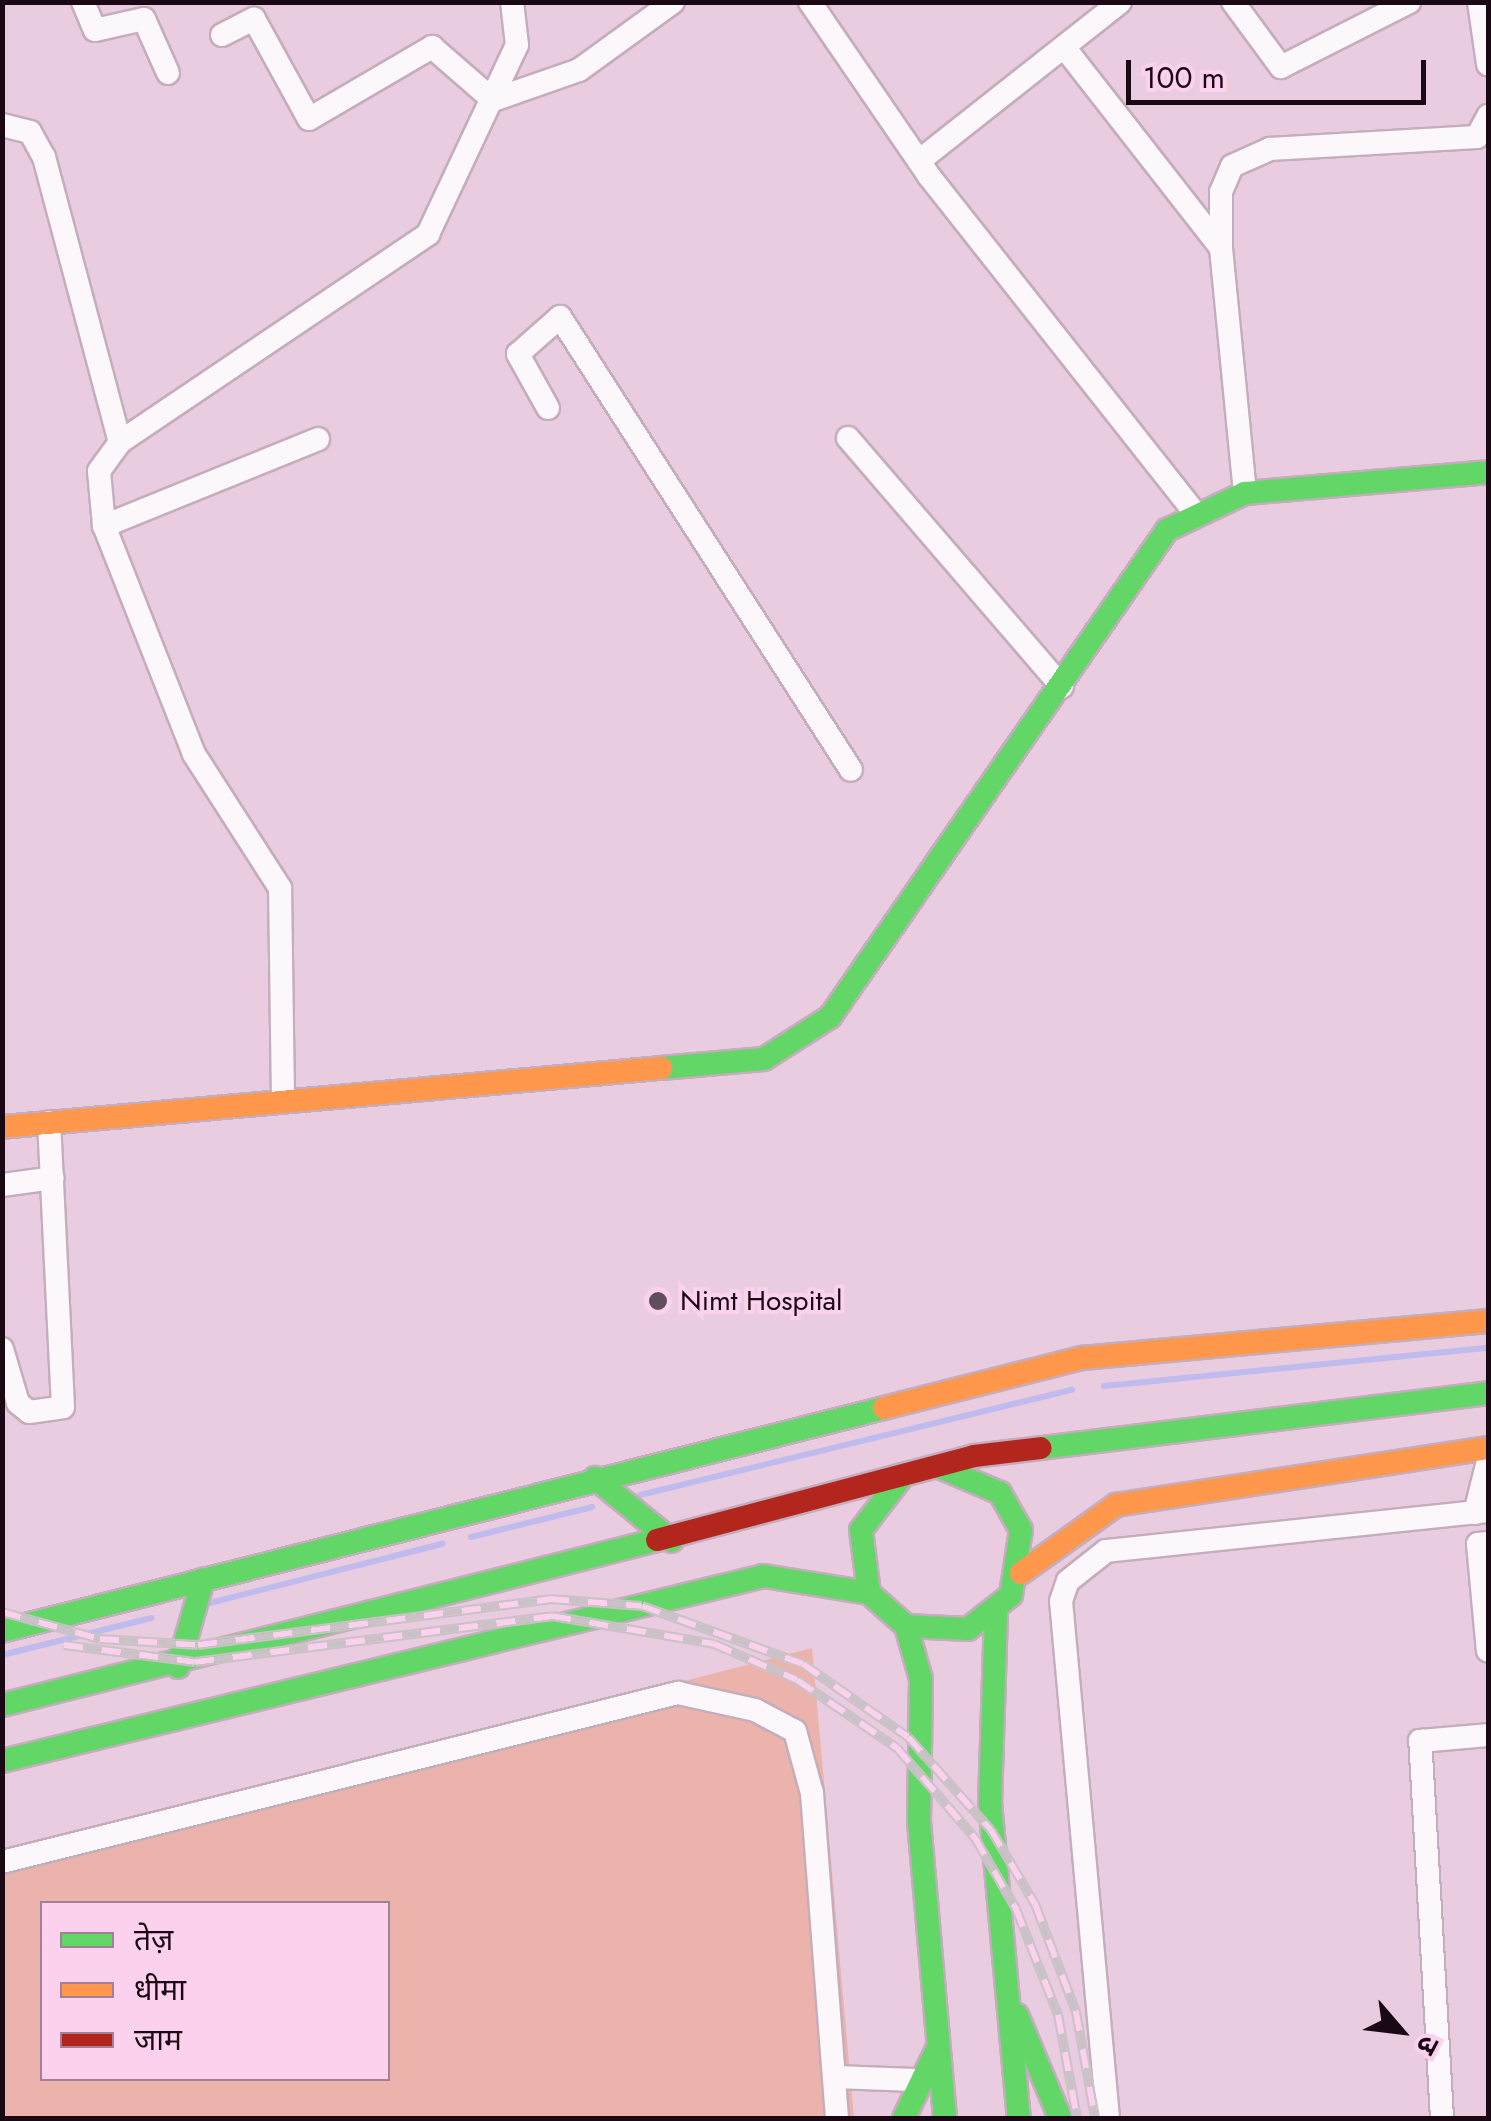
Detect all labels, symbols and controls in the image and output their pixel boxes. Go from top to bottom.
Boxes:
scale bar [1131,40,1431,102]
text: 100 m [1143,56,1225,99]
place label: Nimt Hospital [680,1284,842,1318]
marker: Nimt Hospital [645,1288,671,1314]
legend [40,1901,390,2081]
text: तेज़ [134,1918,173,1961]
text: धीमा [134,1968,186,2011]
north arrow [1351,1981,1451,2081]
text: जाम [134,2018,182,2061]
text: उ [1406,2028,1450,2062]

